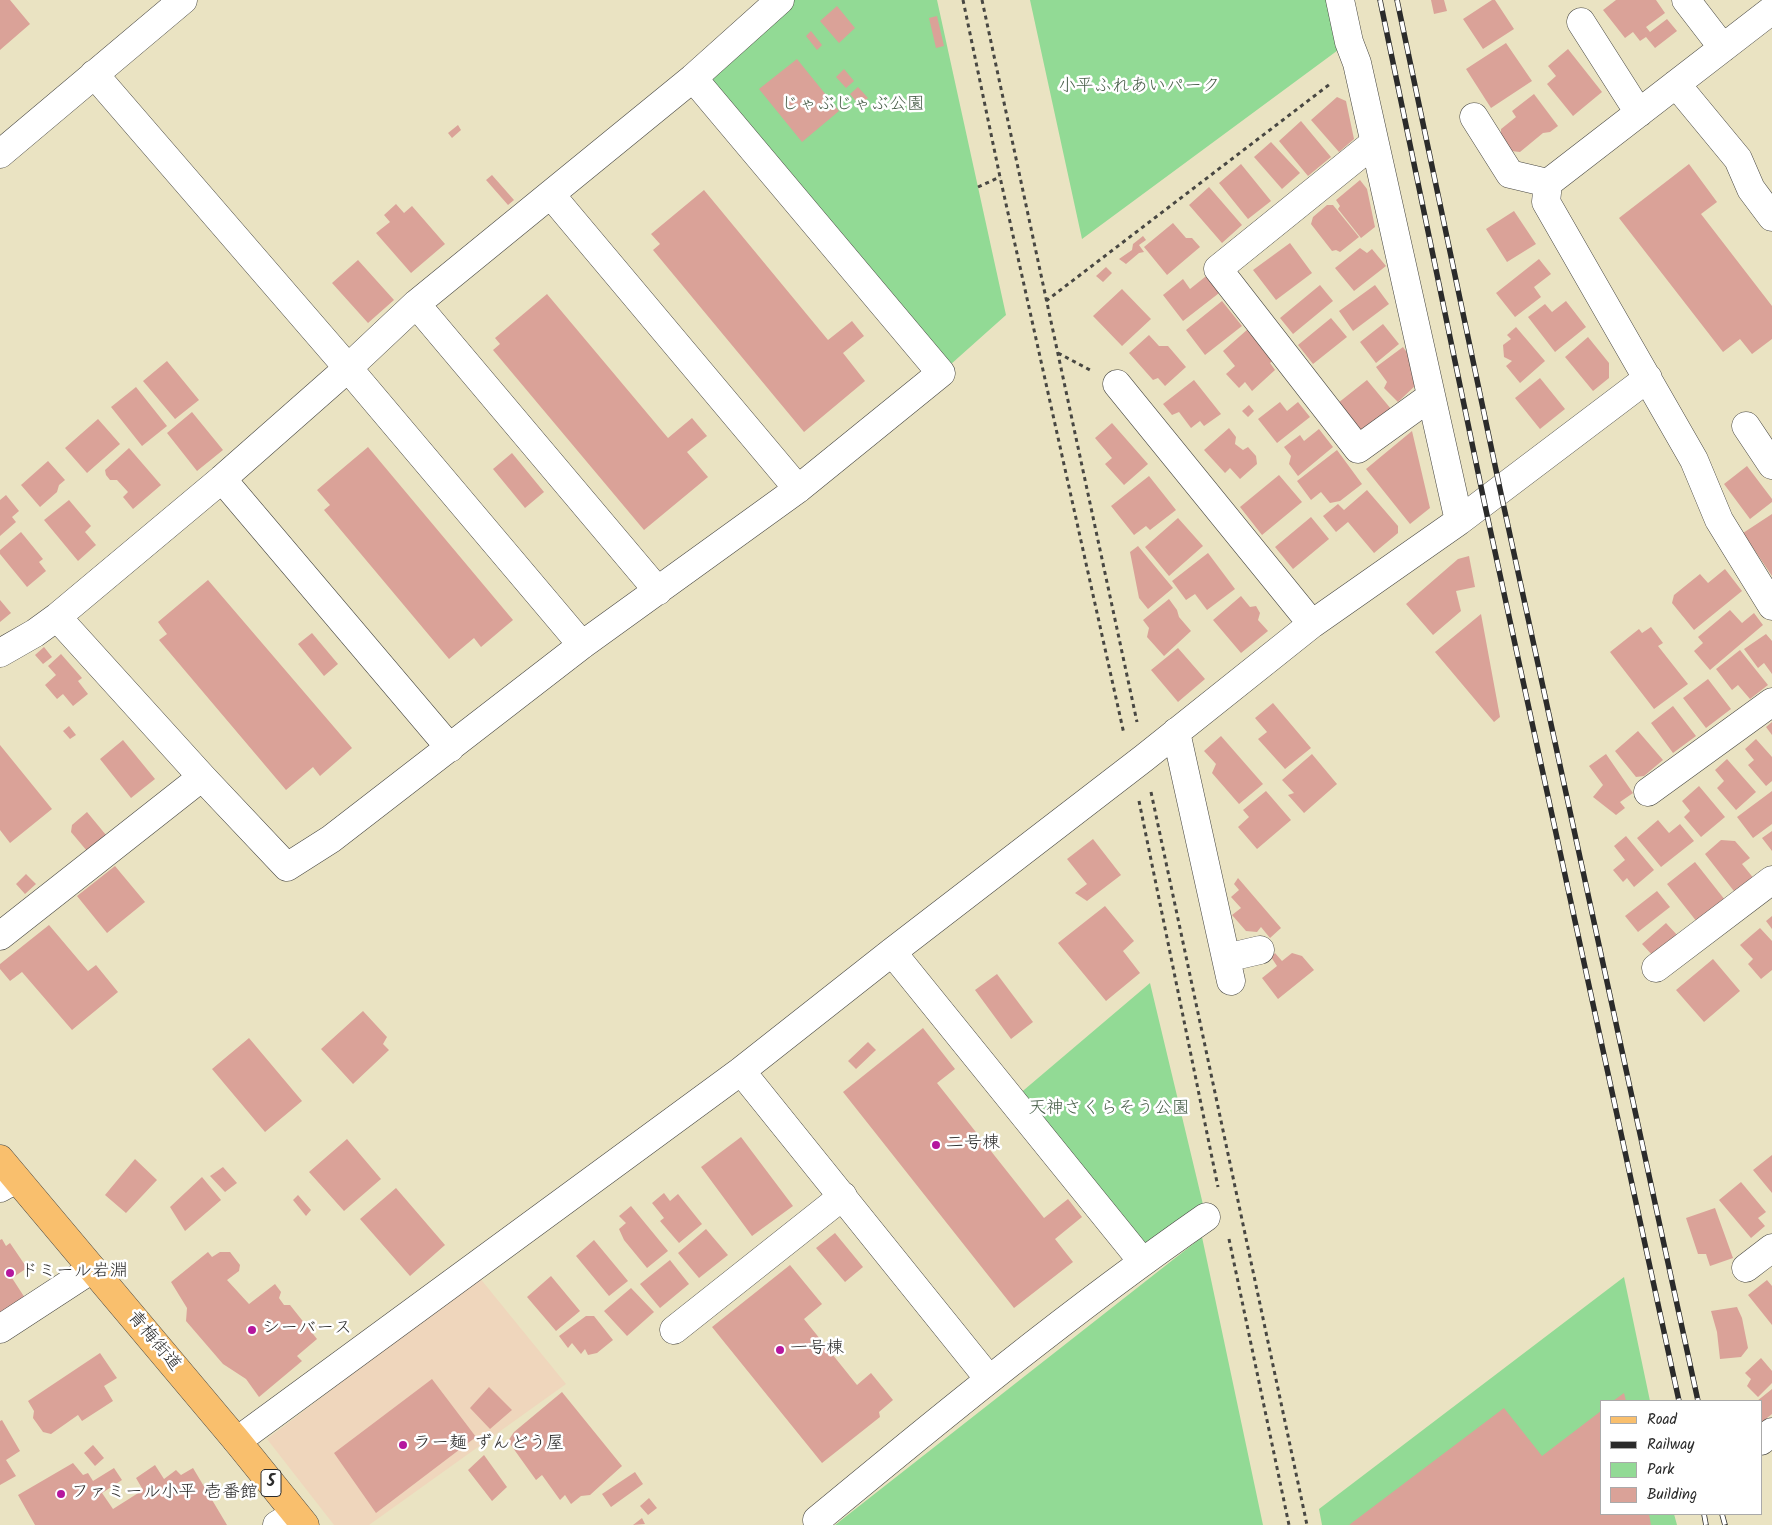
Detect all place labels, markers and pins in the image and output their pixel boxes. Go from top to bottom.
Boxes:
place label: 二号棟 [946,1134,1000,1156]
marker: 二号棟 [930,1139,942,1151]
place label: ドミール岩淵 [20,1262,128,1284]
marker: ドミール岩淵 [4,1267,16,1279]
place label: シーバース [262,1319,352,1341]
marker: シーバース [246,1324,258,1336]
place label: 一号棟 [790,1339,844,1361]
marker: 一号棟 [774,1344,786,1356]
place label: ラー麺 ずんどう屋 [413,1434,564,1456]
marker: ラー麺 ずんどう屋 [397,1439,409,1451]
place label: ファミール小平 壱番館 [71,1483,258,1505]
marker: ファミール小平 壱番館 [55,1488,67,1500]

